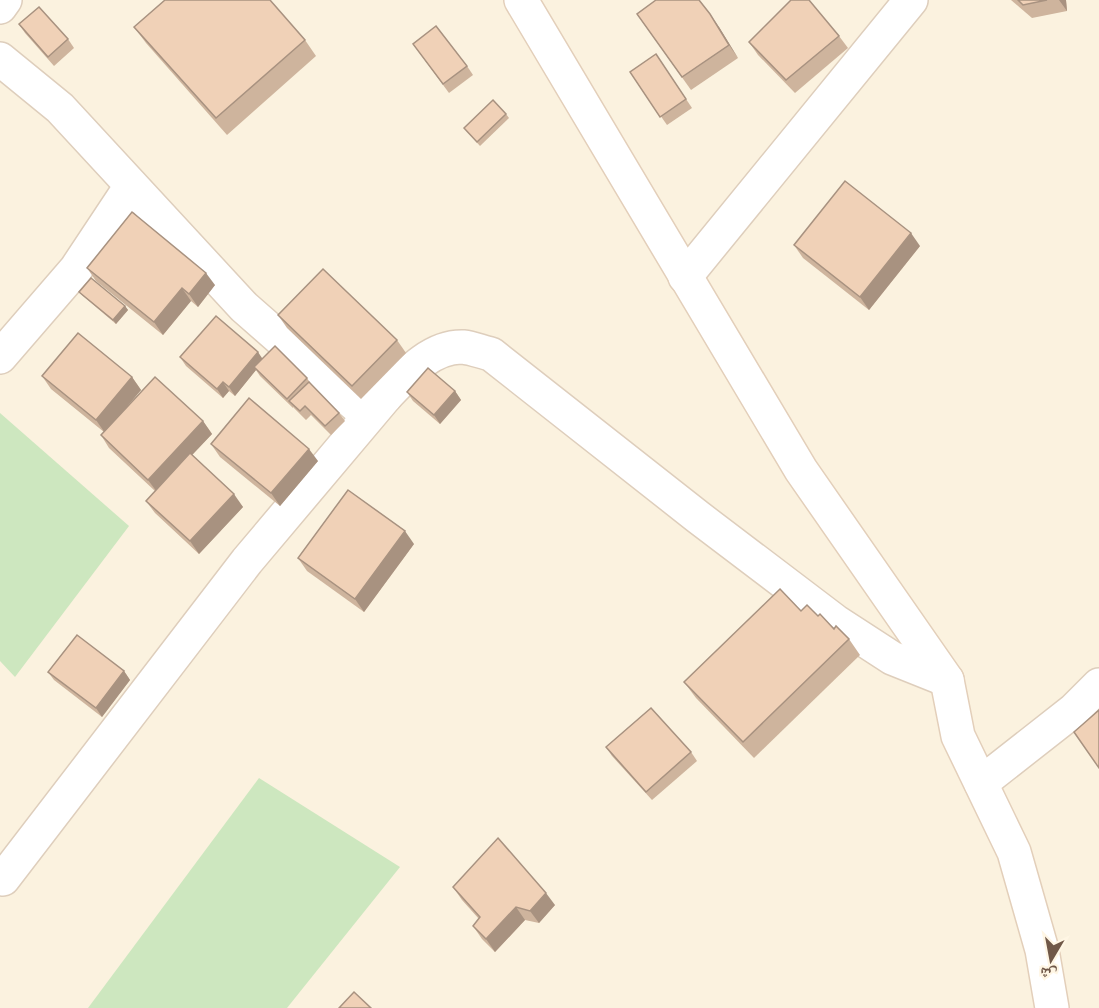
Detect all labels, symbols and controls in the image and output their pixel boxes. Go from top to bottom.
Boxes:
north arrow [1021,930,1081,990]
text: ش [1038,963,1058,985]

